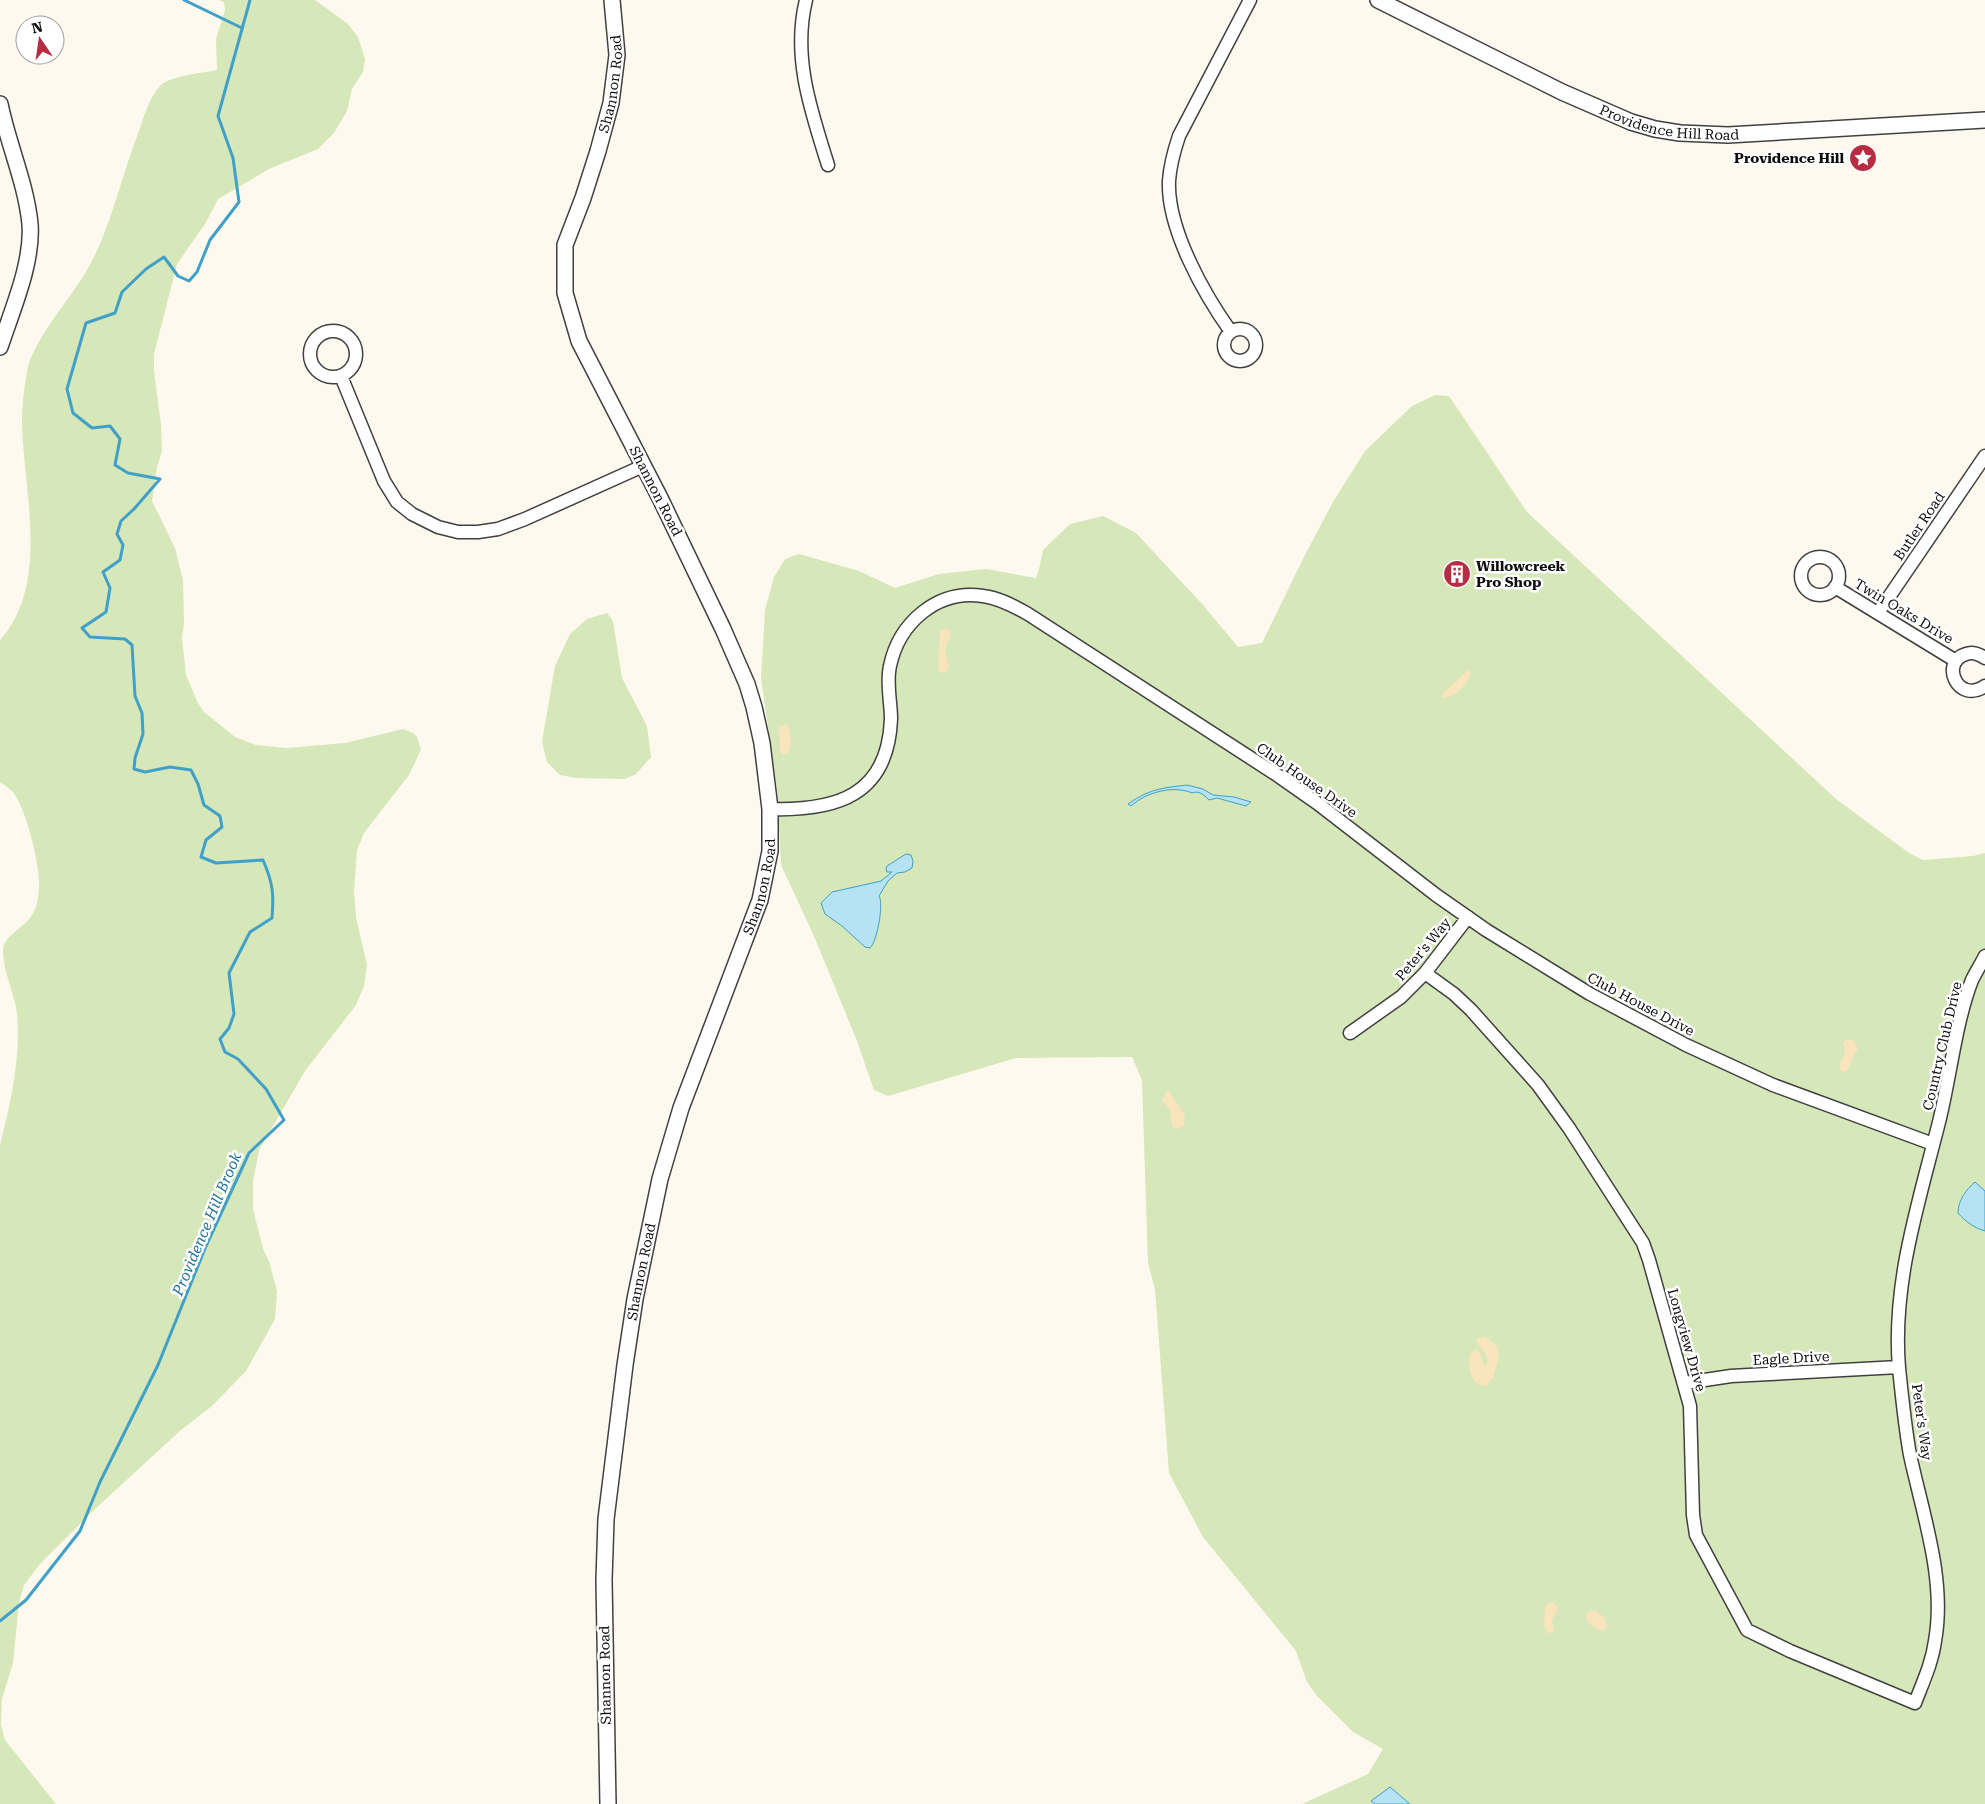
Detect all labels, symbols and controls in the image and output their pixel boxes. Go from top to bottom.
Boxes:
north arrow [15,15,65,65]
text: N [30,18,44,36]
street label: Shannon Road [595,34,625,135]
street label: Providence Hill Road [1597,101,1740,143]
place icon: Providence Hill [1848,143,1878,173]
place label: Providence Hill [1734,150,1844,166]
street label: Shannon Road [626,443,686,539]
street label: Butler Road [1890,489,1948,563]
place label: Willowcreek Pro Shop [1476,558,1566,590]
building icon: Willowcreek Pro Shop [1442,559,1472,589]
street label: Twin Oaks Drive [1852,575,1956,647]
street label: Club House Drive [1254,739,1361,821]
street label: Shannon Road [740,839,779,937]
street label: Peter's Way [1392,914,1454,984]
street label: Club House Drive [1585,969,1698,1039]
street label: Country Club Drive [1919,980,1965,1112]
water label: Providence Hill Brook [168,1149,246,1299]
street label: Shannon Road [624,1221,659,1321]
street label: Longview Drive [1665,1287,1709,1394]
street label: Eagle Drive [1752,1348,1830,1368]
street label: Peter's Way [1909,1383,1935,1462]
street label: Shannon Road [596,1625,614,1725]

